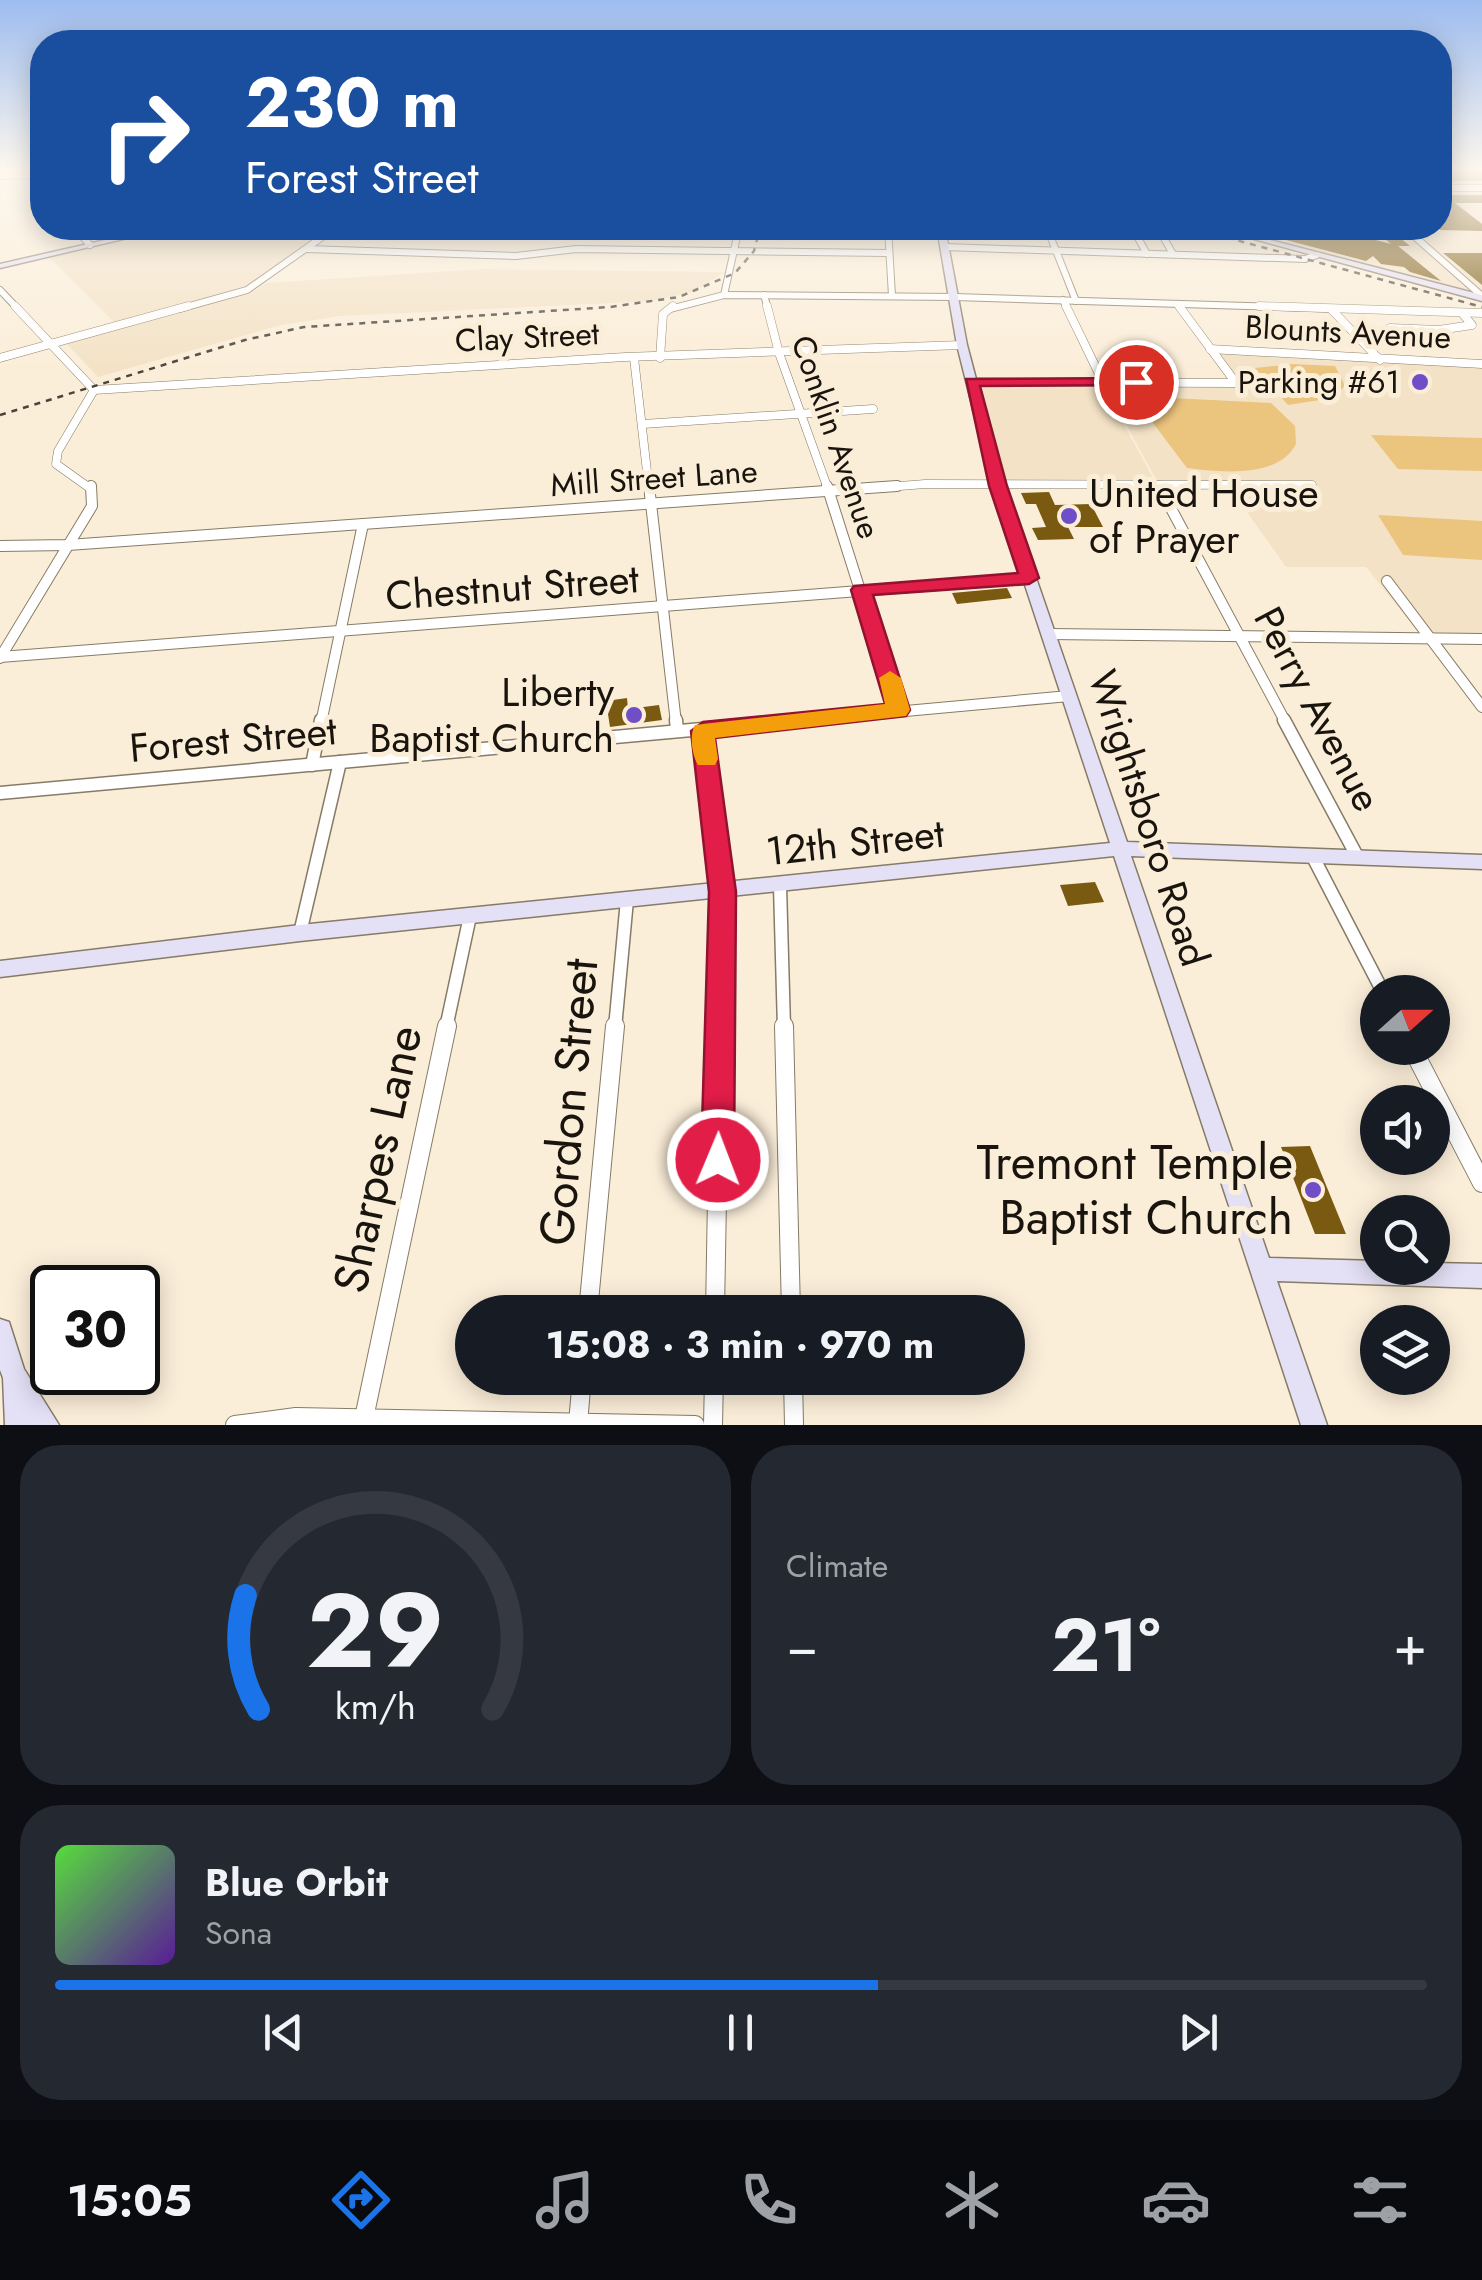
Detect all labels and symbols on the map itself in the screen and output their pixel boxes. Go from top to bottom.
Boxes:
street label: Blounts Avenue [1244,304,1452,360]
street label: Clay Street [454,310,601,364]
street label: Conklin Avenue [780,329,892,545]
pin [1094,340,1179,425]
place label: Parking #61 [1238,359,1400,405]
marker: Parking #61 [1409,371,1431,393]
street label: Mill Street Lane [549,448,759,508]
place label: United House of Prayer [1089,464,1319,568]
marker: United House of Prayer [1058,505,1080,527]
street label: Chestnut Street [383,549,641,625]
street label: Perry Avenue [1240,596,1396,822]
street label: Wrightsboro Road [1074,662,1224,974]
place label: Liberty Baptist Church [369,663,614,767]
street label: Forest Street [127,701,339,777]
marker: Liberty Baptist Church [623,704,645,726]
street label: 12th Street [763,804,947,880]
street label: Gordon Street [522,955,615,1248]
north arrow [1360,975,1450,1065]
street label: Sharpes Lane [316,1019,439,1299]
position arrow [666,1108,770,1212]
place label: Tremont Temple Baptist Church [976,1128,1293,1252]
marker: Tremont Temple Baptist Church [1302,1179,1324,1201]
speed limit sign: 30 [30,1265,160,1395]

